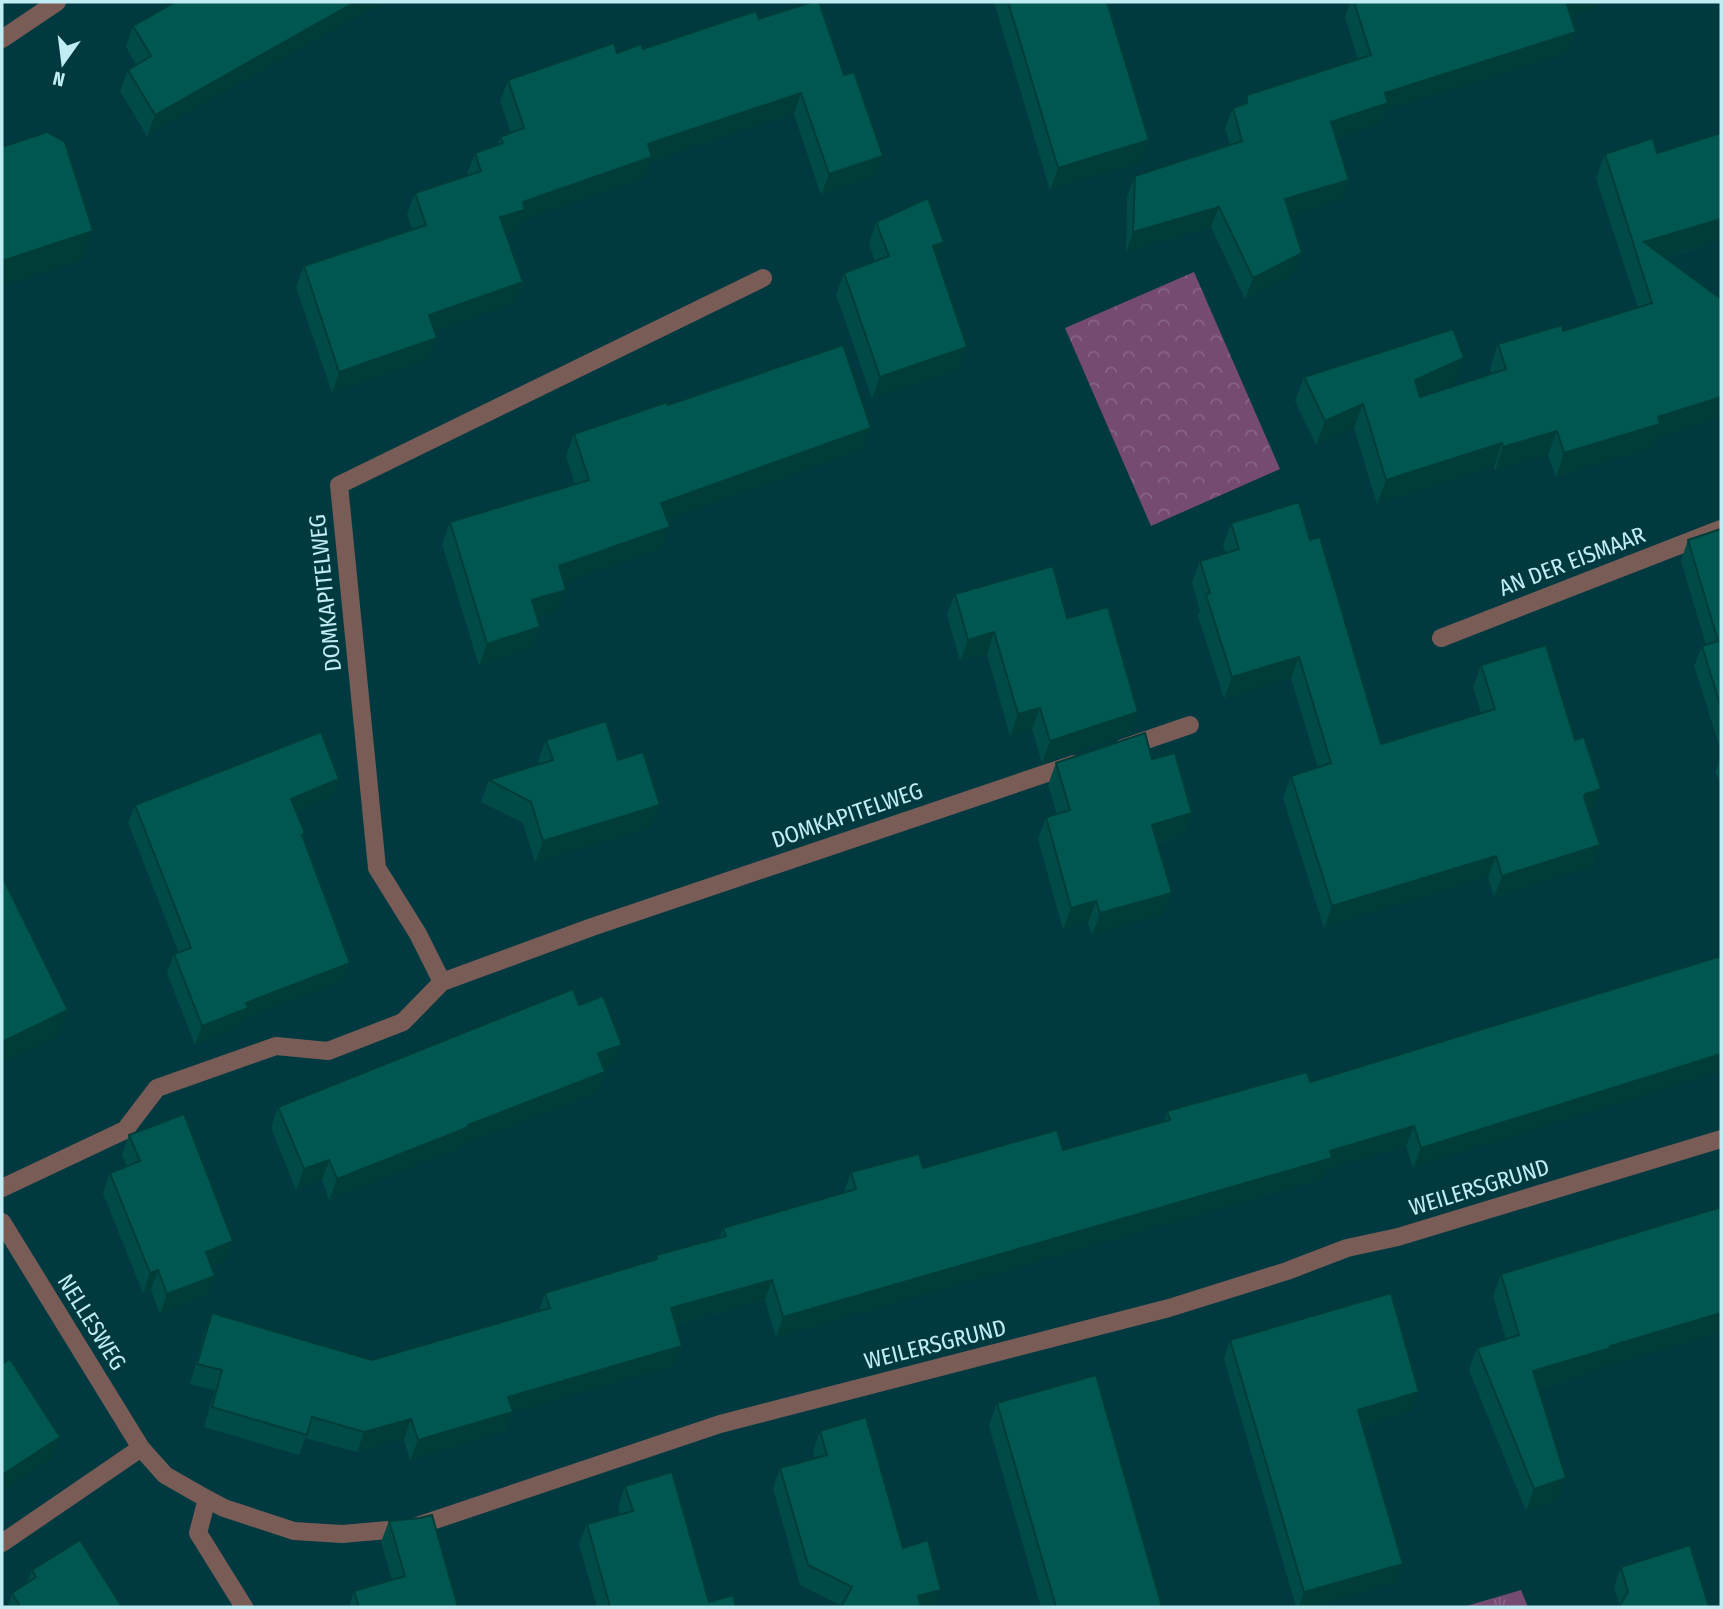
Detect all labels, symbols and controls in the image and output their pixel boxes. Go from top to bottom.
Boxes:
north arrow [28,28,98,98]
text: N [51,66,67,92]
street label: DOMKAPITELWEG [303,513,347,673]
street label: AN DER EISMAAR [1495,520,1650,602]
street label: DOMKAPITELWEG [768,776,926,854]
street label: WEILERSGRUND [1405,1152,1553,1222]
street label: NELLESWEG [52,1269,132,1375]
street label: WEILERSGRUND [861,1313,1009,1375]

